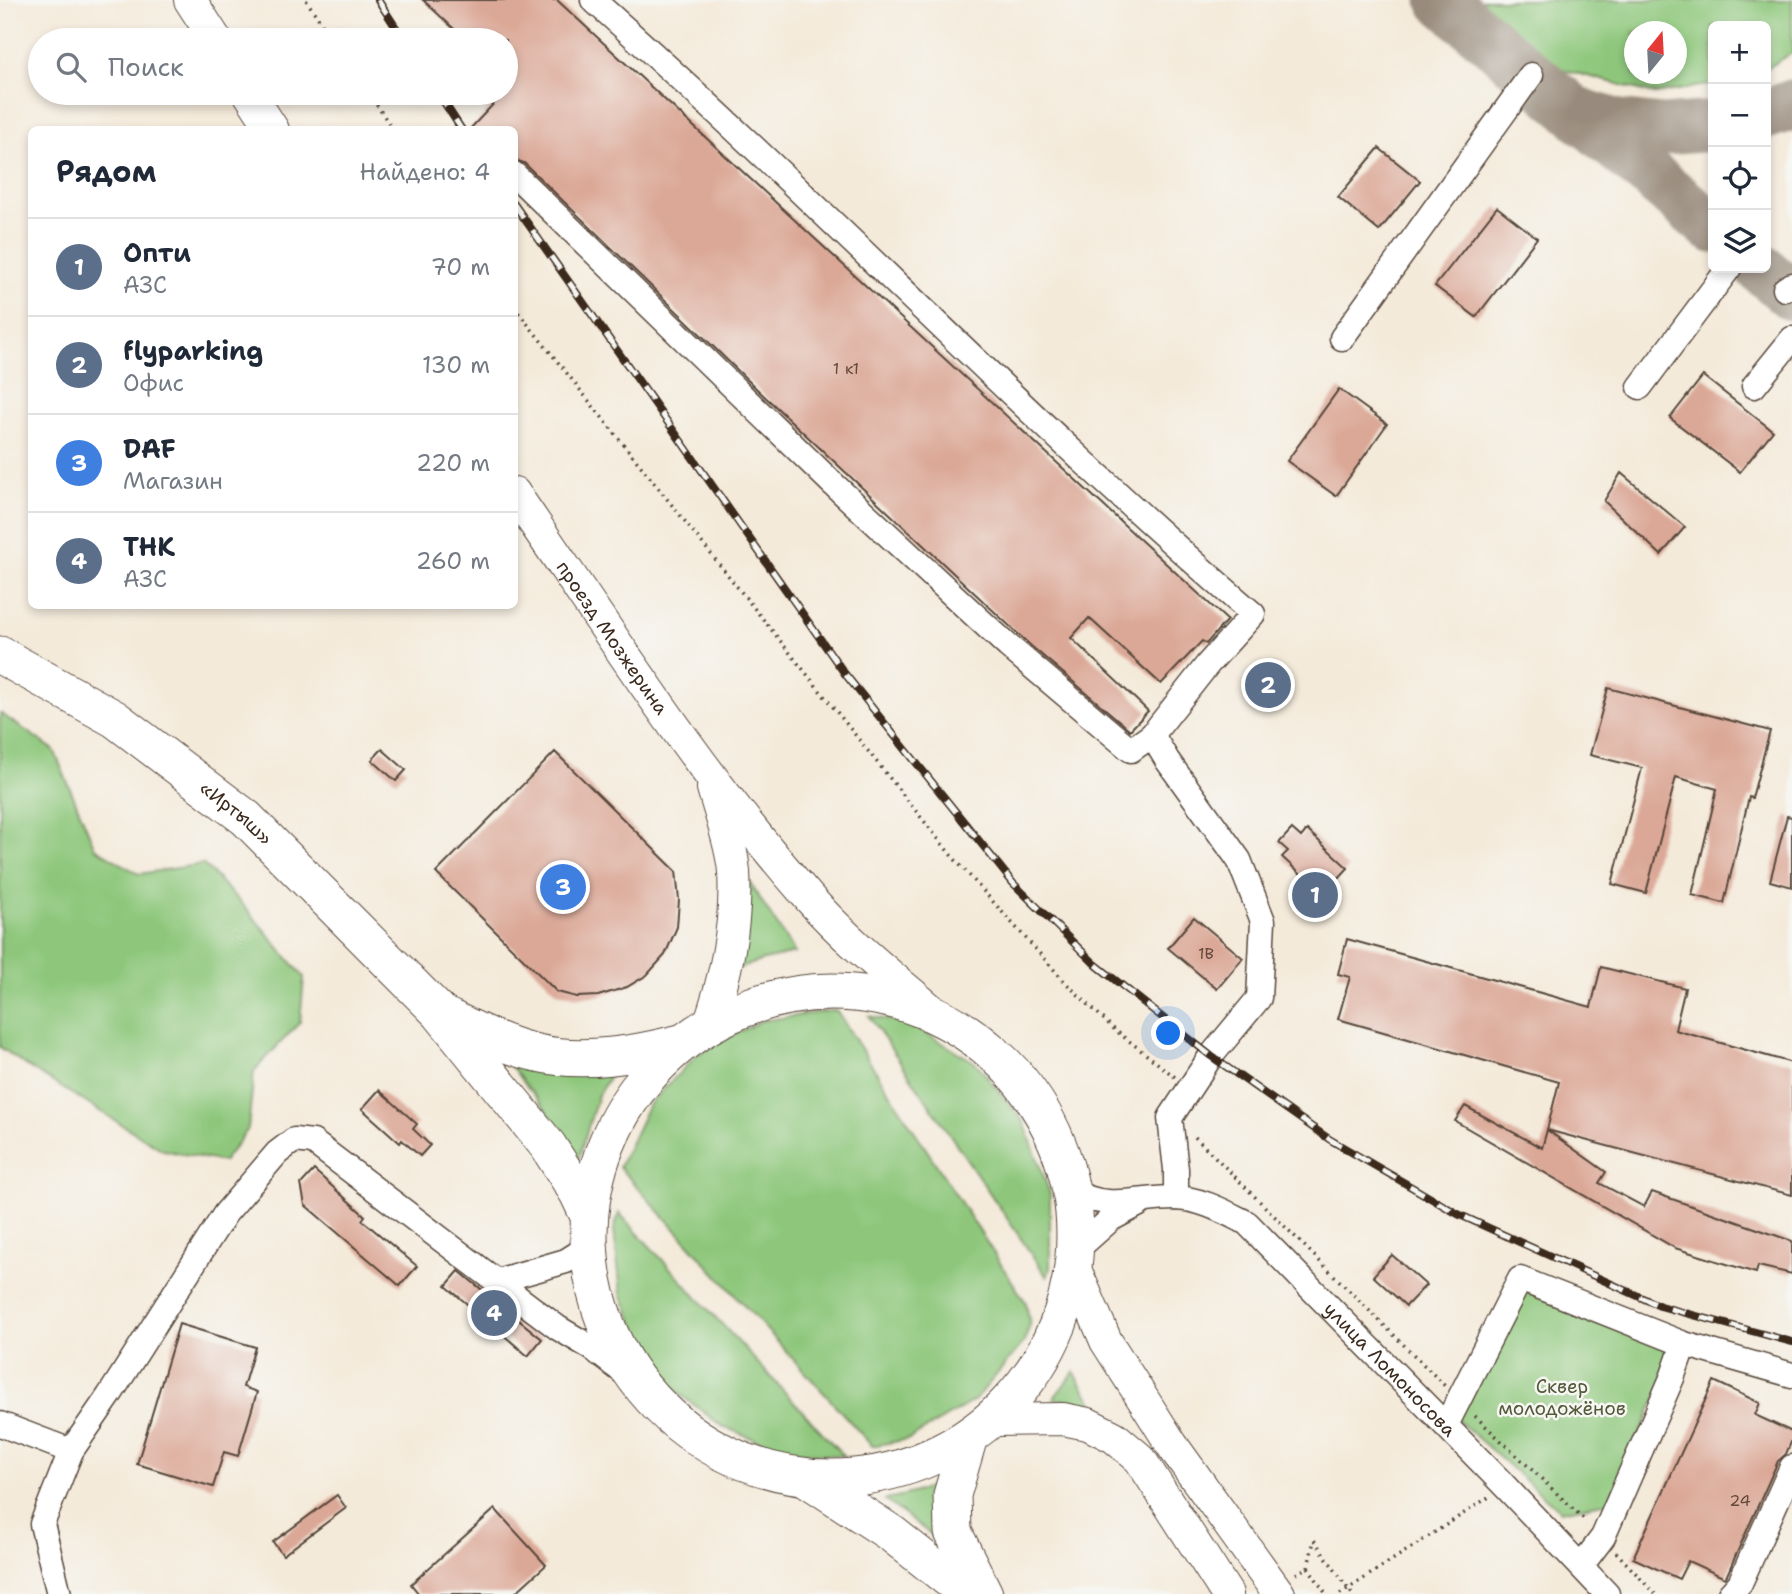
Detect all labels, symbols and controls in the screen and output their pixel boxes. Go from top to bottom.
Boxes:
north arrow [1624,21,1687,84]
map controls [1708,21,1771,273]
button: + [1708,21,1771,84]
search box [28,28,518,105]
icon: search [52,48,90,86]
text: Поиск [108,49,184,84]
button: − [1708,84,1771,147]
button: locate [1708,147,1771,210]
text: Рядом [56,151,156,192]
text: Найдено: 4 [360,157,490,187]
button: layers [1708,210,1771,273]
text: Опти [123,235,191,270]
text: 1 [74,252,84,282]
text: 70 m [431,252,490,282]
text: АЗС [123,270,167,300]
text: flyparking [123,333,263,368]
text: 2 [71,350,87,380]
text: 130 m [422,350,490,380]
house number: 1 к1 [833,358,859,379]
text: Офис [123,368,184,398]
text: DAF [123,431,176,466]
text: 3 [71,448,87,478]
text: 220 m [416,448,490,478]
text: Магазин [123,466,223,496]
text: ТНК [123,529,175,564]
text: 4 [71,546,87,576]
text: 260 m [416,546,490,576]
street label: проезд Мозжерина [551,556,674,720]
text: АЗС [123,564,167,594]
pin: 2 [1245,659,1291,711]
street label: «Иртыш» [195,775,278,851]
pin: 3 [540,861,586,913]
pin: 1 [1292,869,1338,921]
house number: 1В [1198,943,1214,964]
your location [1151,1016,1185,1050]
pin: 4 [471,1287,517,1339]
street label: улица Ломоносова [1318,1297,1462,1442]
park label: Сквер молодожёнов [1498,1374,1626,1421]
house number: 24 [1729,1490,1751,1511]

